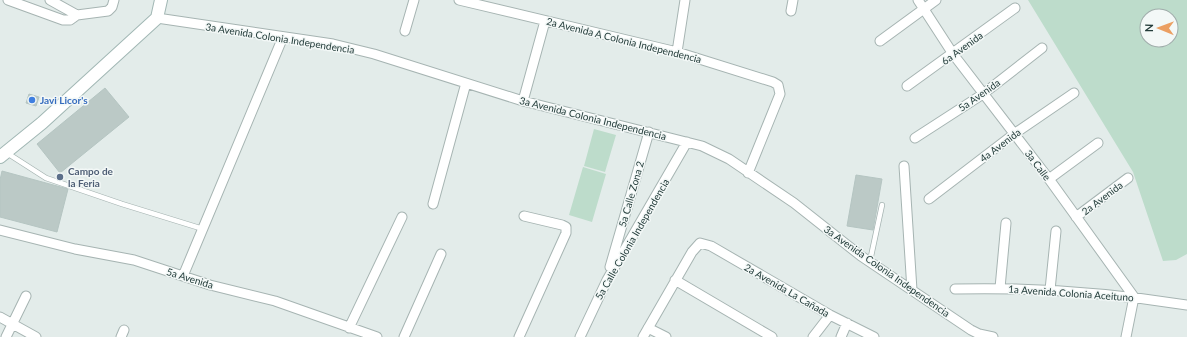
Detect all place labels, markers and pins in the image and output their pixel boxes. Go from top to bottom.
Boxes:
place label: Javi Licor's [40,94,88,106]
marker: Javi Licor's [27,95,37,105]
place label: Campo de la Feria [68,165,114,189]
marker: Campo de la Feria [55,172,65,182]

